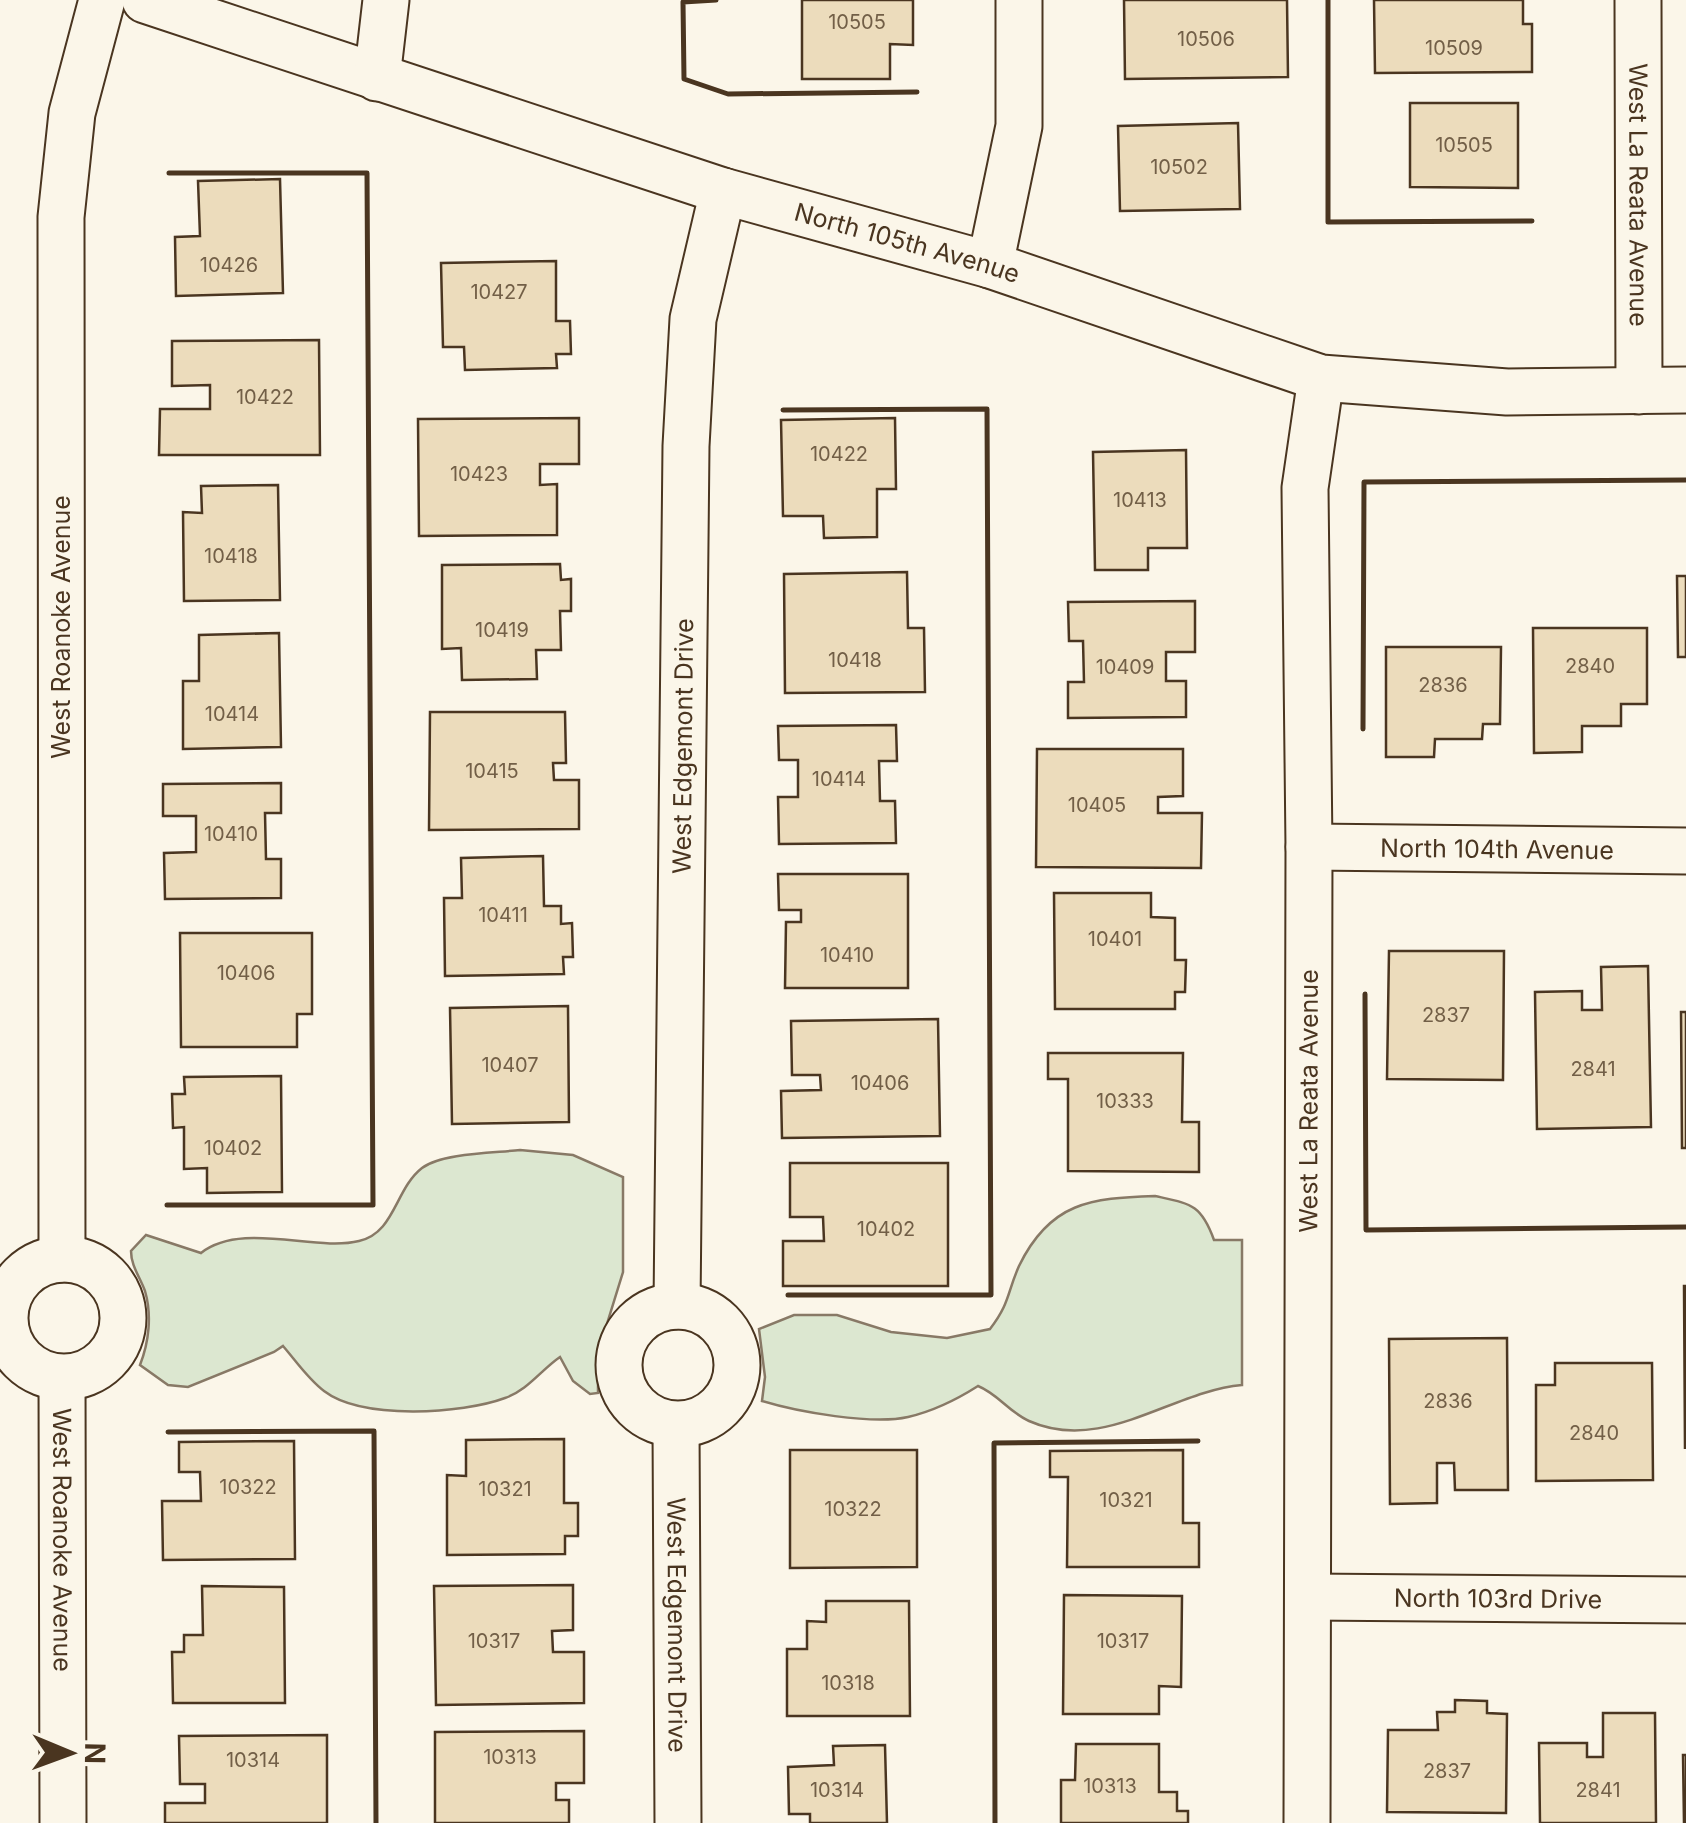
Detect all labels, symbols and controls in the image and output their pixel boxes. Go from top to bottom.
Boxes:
house number: 10505 [828,10,886,34]
house number: 10506 [1177,27,1235,51]
house number: 10509 [1425,36,1483,60]
street label: West La Reata Avenue [1623,63,1654,327]
house number: 10505 [1435,133,1493,157]
house number: 10502 [1150,155,1208,179]
street label: North 105th Avenue [791,197,1024,289]
house number: 10426 [200,253,258,277]
house number: 10427 [470,280,528,304]
house number: 10422 [236,385,294,409]
house number: 10422 [810,442,868,466]
house number: 10423 [450,462,508,486]
house number: 10413 [1113,488,1167,512]
street label: West Roanoke Avenue [46,495,76,759]
house number: 10418 [204,544,258,568]
house number: 10419 [475,618,529,642]
street label: West Edgemont Drive [667,618,699,874]
house number: 10418 [828,648,882,672]
house number: 2840 [1565,654,1615,678]
house number: 10409 [1096,655,1154,679]
house number: 2836 [1418,673,1468,697]
house number: 10414 [205,702,259,726]
house number: 10415 [465,759,519,783]
house number: 10414 [812,767,866,791]
house number: 10405 [1068,793,1126,817]
house number: 10410 [204,822,258,846]
street label: North 104th Avenue [1380,833,1614,865]
house number: 10411 [478,903,528,927]
house number: 10401 [1088,927,1142,951]
house number: 10410 [820,943,874,967]
house number: 10406 [217,961,275,985]
street label: West La Reata Avenue [1293,969,1324,1233]
house number: 2837 [1422,1003,1470,1027]
house number: 10407 [481,1053,539,1077]
house number: 2841 [1570,1057,1616,1081]
house number: 10406 [851,1071,909,1095]
house number: 10333 [1096,1089,1154,1113]
house number: 10402 [204,1136,262,1160]
house number: 10402 [857,1217,915,1241]
house number: 2836 [1423,1389,1473,1413]
street label: West Roanoke Avenue [47,1408,78,1672]
house number: 2840 [1569,1421,1619,1445]
house number: 10322 [219,1475,277,1499]
house number: 10321 [478,1477,532,1501]
house number: 10321 [1099,1488,1153,1512]
street label: West Edgemont Drive [661,1497,693,1753]
house number: 10322 [824,1497,882,1521]
street label: North 103rd Drive [1394,1583,1602,1614]
house number: 10317 [468,1629,520,1653]
house number: 10317 [1097,1629,1149,1653]
house number: 10318 [821,1671,875,1695]
north arrow [20,1703,120,1803]
text: N [78,1742,112,1764]
house number: 10313 [483,1745,537,1769]
house number: 10314 [226,1748,280,1772]
house number: 2837 [1423,1759,1471,1783]
house number: 10313 [1083,1774,1137,1798]
house number: 10314 [810,1778,864,1802]
house number: 2841 [1575,1778,1621,1802]

